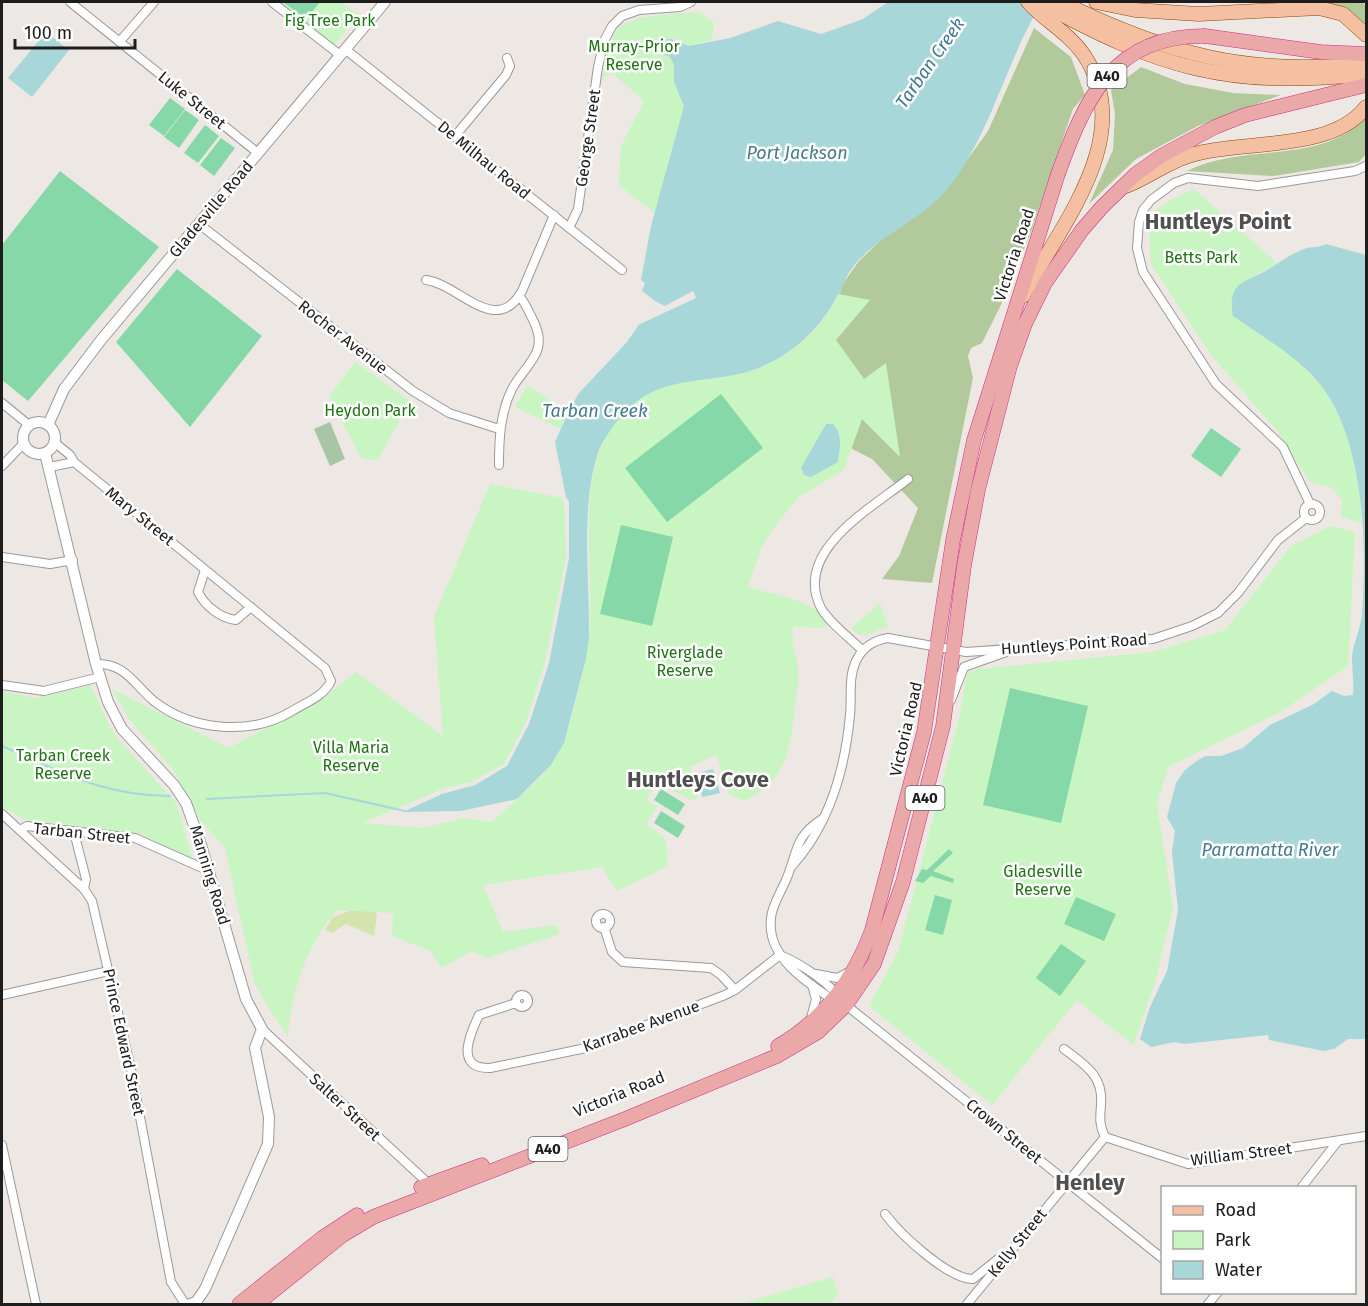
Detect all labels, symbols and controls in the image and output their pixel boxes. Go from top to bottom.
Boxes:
park label: Fig Tree Park [284,11,376,30]
scale bar [15,12,135,50]
water label: Tarban Creek [891,13,969,113]
text: 100 m [24,22,72,44]
park label: Murray-Prior Reserve [588,37,680,74]
road number: A40 [1088,64,1126,88]
street label: Luke Street [154,67,230,133]
street label: George Street [572,88,604,188]
street label: De Milhau Road [434,117,534,203]
water label: Port Jackson [746,142,848,164]
street label: Gladesville Road [165,157,257,261]
street label: Victoria Road [990,206,1038,304]
district label: Huntleys Point [1145,208,1292,235]
park label: Betts Park [1164,248,1238,267]
street label: Rocher Avenue [295,296,391,378]
water label: Tarban Creek [542,400,648,422]
park label: Heydon Park [324,401,416,420]
street label: Mary Street [102,483,178,550]
street label: Huntleys Point Road [1000,629,1148,659]
park label: Riverglade Reserve [647,643,723,680]
street label: Victoria Road [886,680,926,778]
park label: Villa Maria Reserve [313,738,389,775]
park label: Tarban Creek Reserve [16,746,111,783]
district label: Huntleys Cove [627,766,769,793]
road number: A40 [906,786,944,810]
street label: Tarban Street [33,818,132,848]
street label: Manning Road [186,823,234,927]
water label: Parramatta River [1202,839,1340,861]
park label: Gladesville Reserve [1003,862,1083,899]
street label: Prince Edward Street [99,967,149,1118]
street label: Karrabee Avenue [580,996,702,1056]
street label: Victoria Road [571,1067,667,1121]
street label: Salter Street [306,1069,385,1145]
street label: Crown Street [962,1095,1046,1168]
road number: A40 [528,1137,568,1161]
street label: William Street [1189,1138,1293,1170]
district label: Henley [1055,1169,1125,1196]
legend [1161,1186,1356,1294]
text: Road [1215,1199,1257,1221]
street label: Kelly Street [984,1205,1051,1281]
text: Park [1215,1229,1251,1251]
text: Water [1215,1259,1262,1281]

